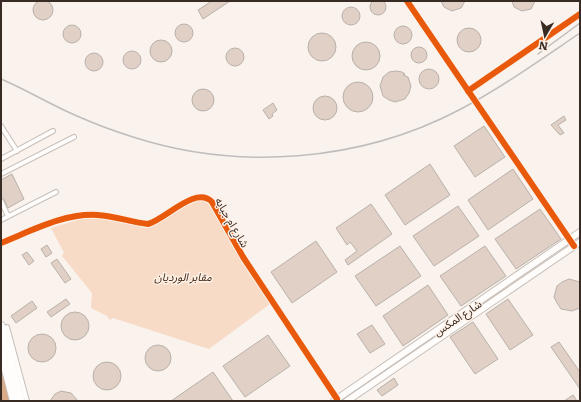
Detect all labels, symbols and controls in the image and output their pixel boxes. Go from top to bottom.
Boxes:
north arrow [525,16,565,56]
text: N [537,38,549,55]
street label: شارع ام جبابه [211,194,254,251]
park label: مقابر الورديان [154,268,212,284]
street label: شارع المكس [430,295,485,340]

